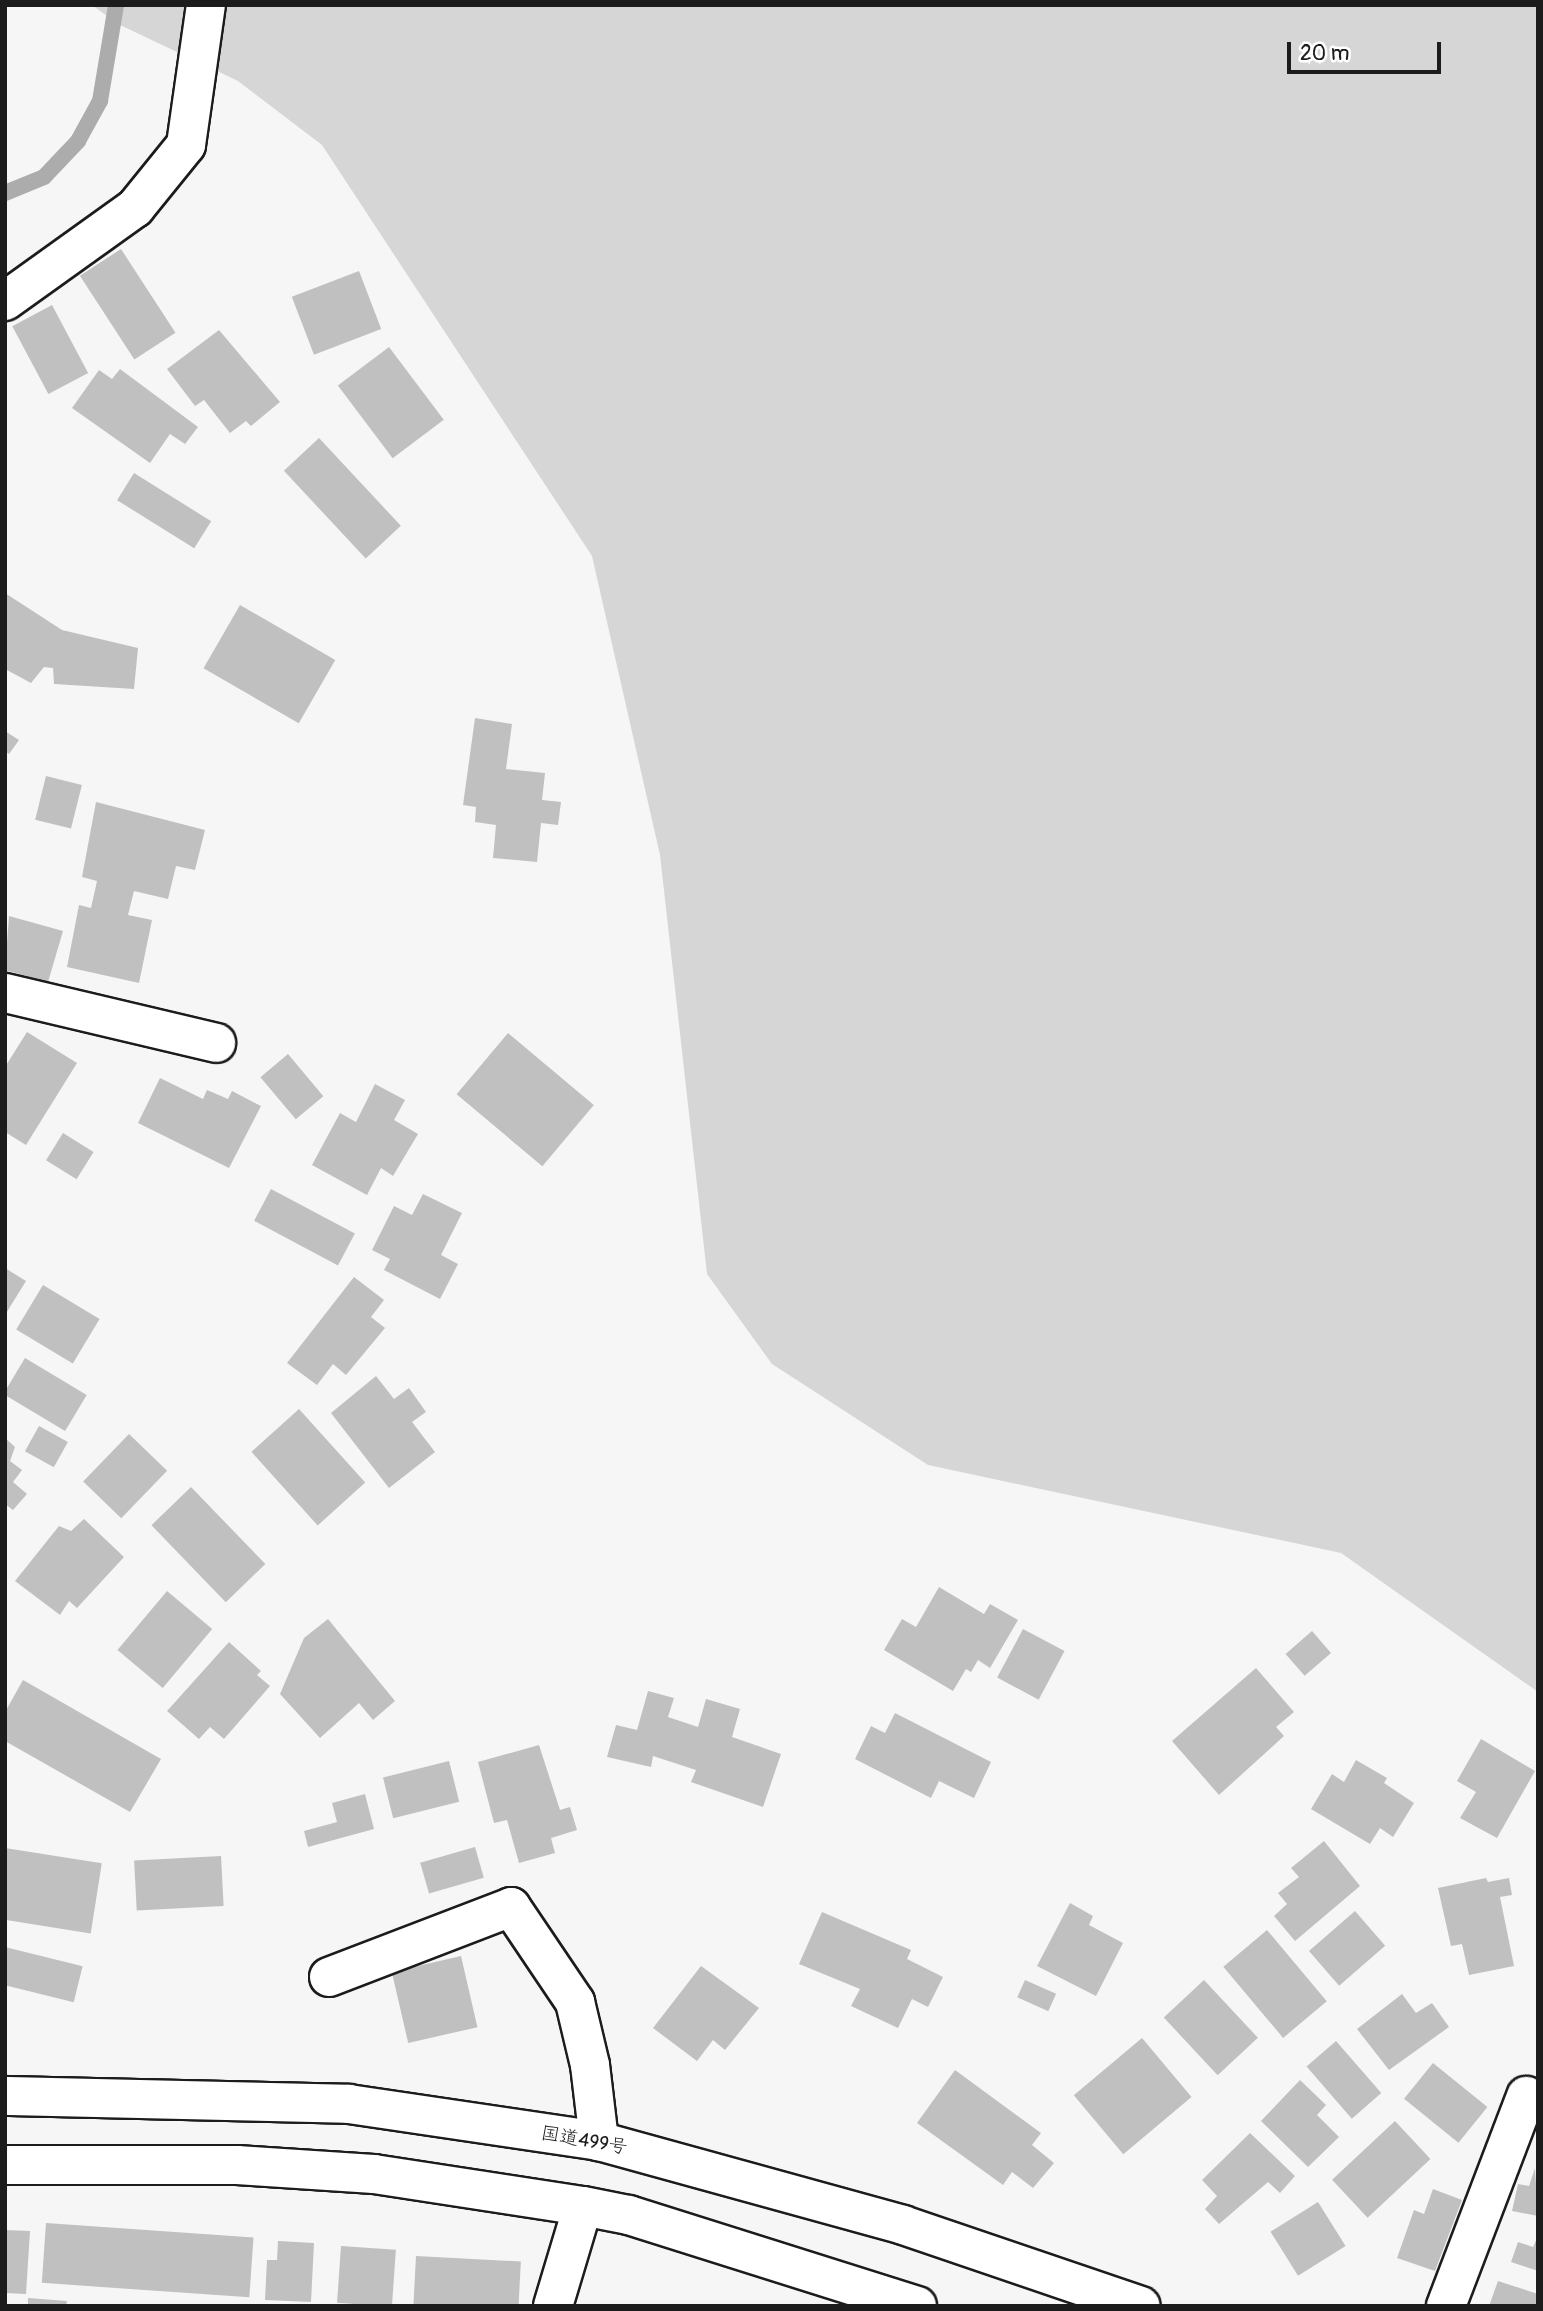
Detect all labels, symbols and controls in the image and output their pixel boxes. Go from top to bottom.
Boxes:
scale bar [1291,28,1445,72]
text: 20 m [1300,40,1349,67]
street label: 国道499号 [539,2122,629,2160]

